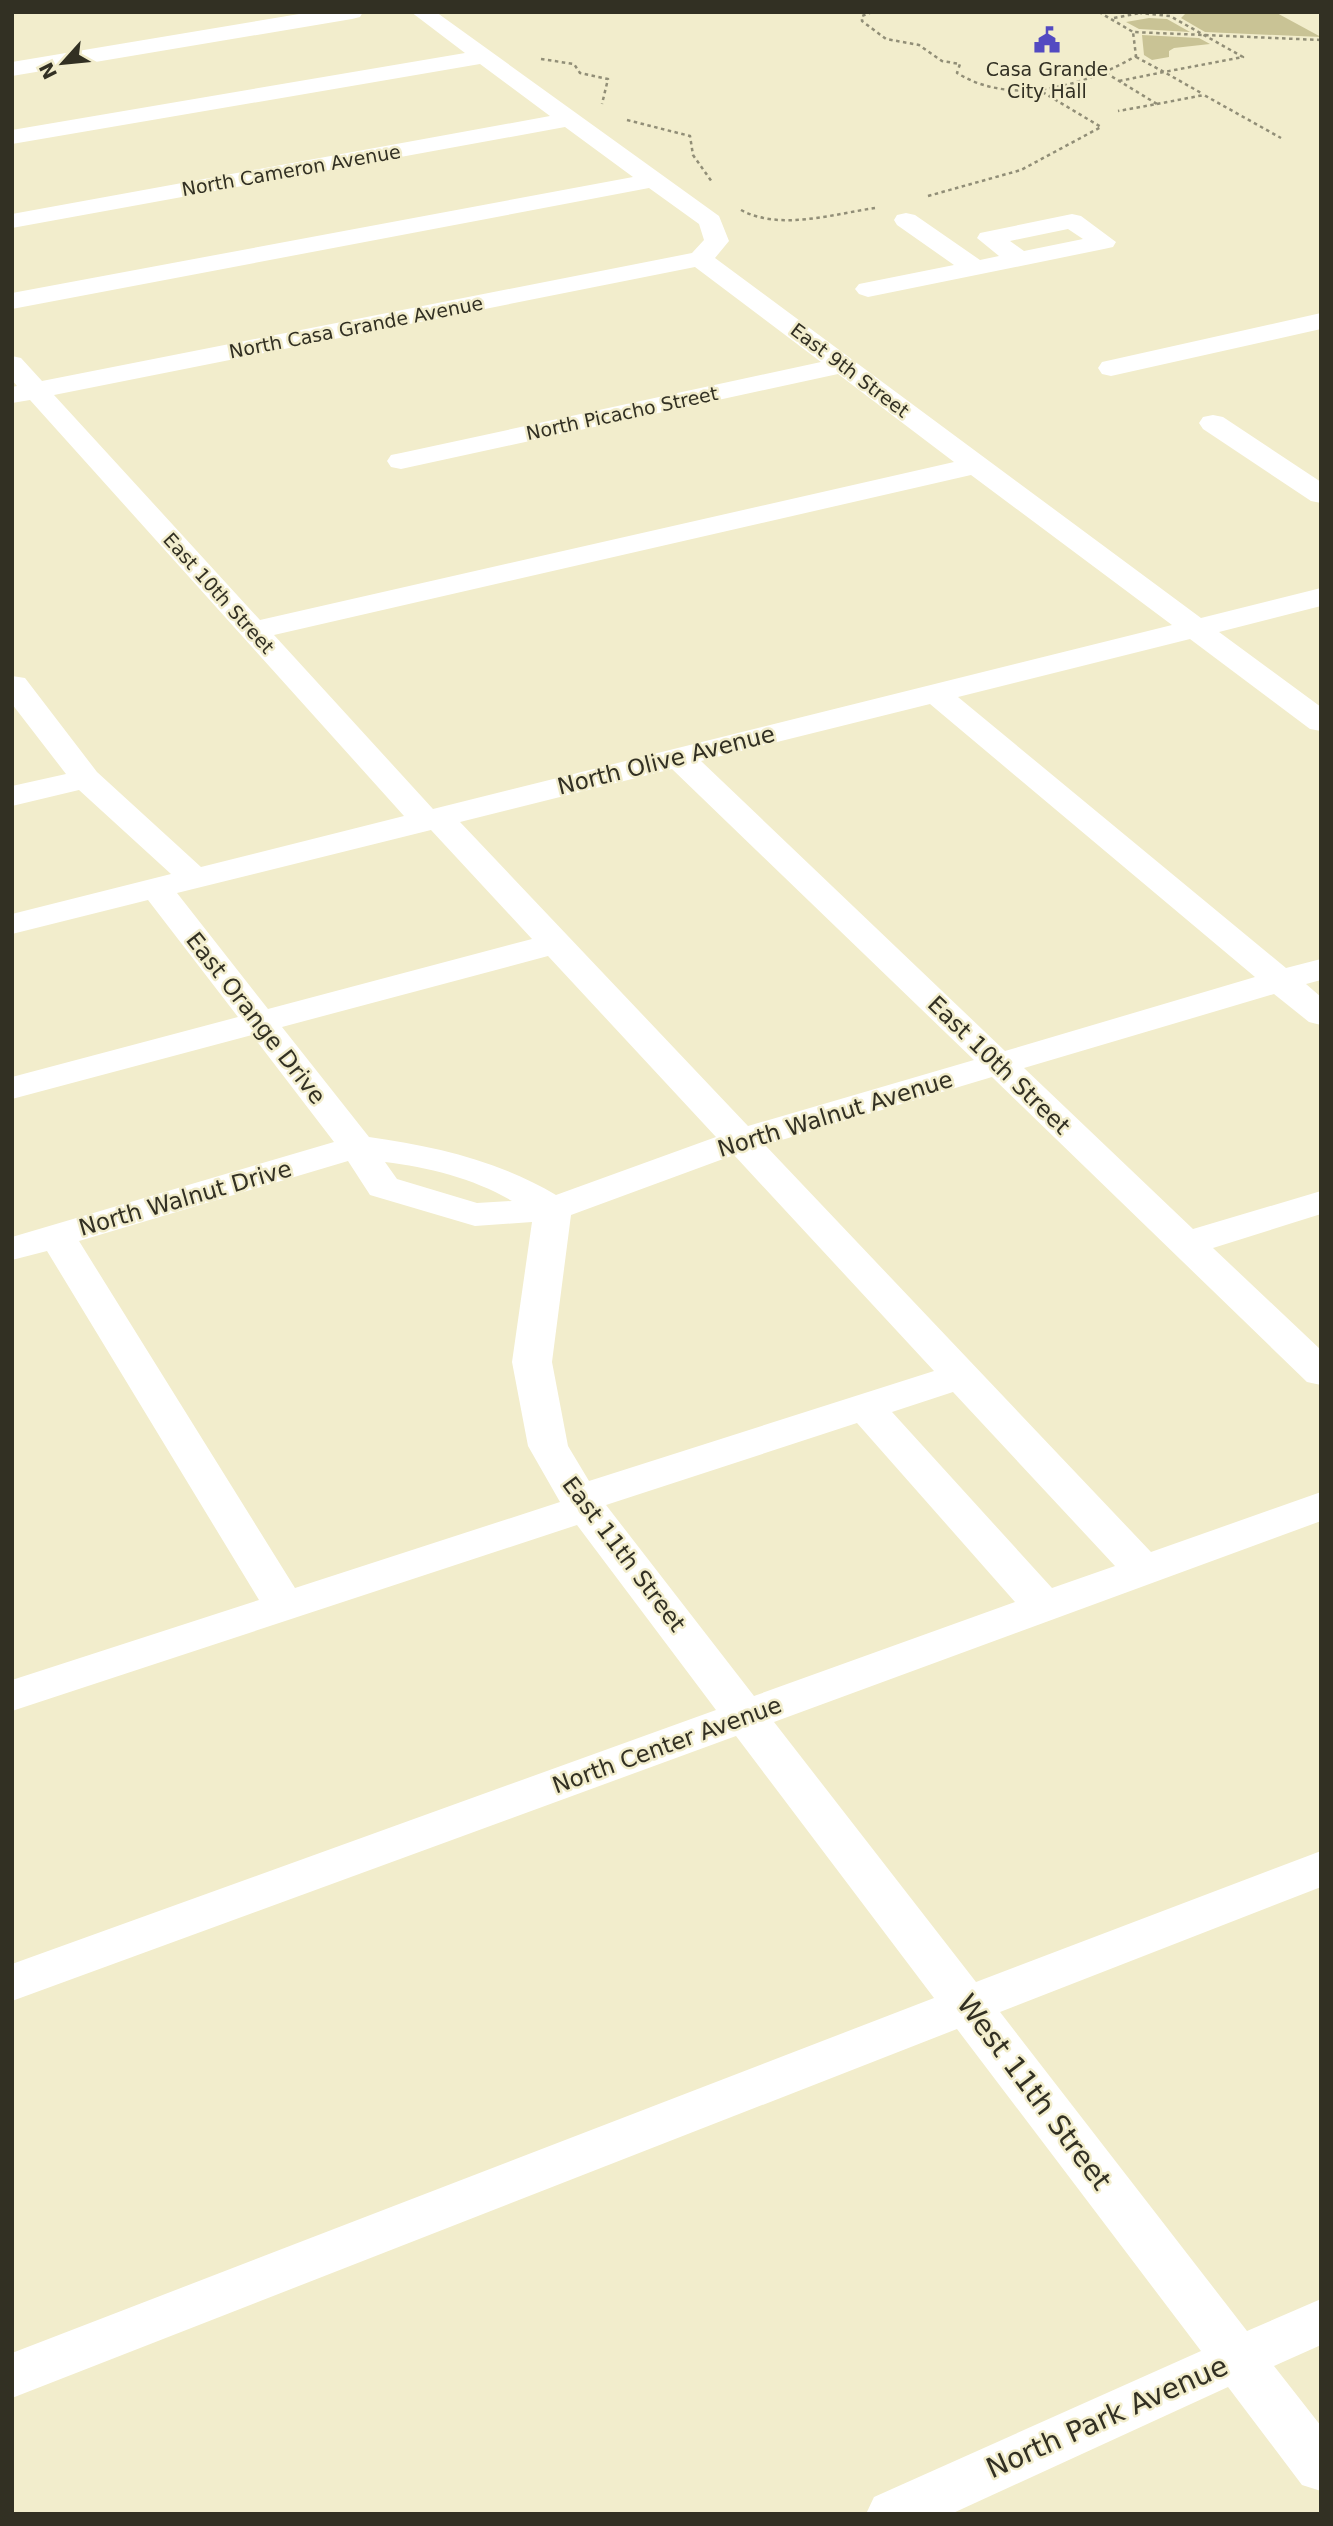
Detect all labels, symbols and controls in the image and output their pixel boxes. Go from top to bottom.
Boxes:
public building icon: Casa Grande City Hall [1032,25,1062,55]
north arrow [28,28,98,98]
place label: Casa Grande City Hall [986,58,1108,102]
text: N [34,59,61,83]
street label: North Cameron Avenue [180,140,402,200]
street label: North Casa Grande Avenue [227,292,485,362]
street label: East 9th Street [787,318,913,422]
street label: North Picacho Street [524,382,720,444]
street label: East 10th Street [159,528,279,658]
street label: North Olive Avenue [555,720,777,800]
street label: East Orange Drive [181,927,331,1109]
street label: East 10th Street [923,991,1075,1139]
street label: North Walnut Avenue [714,1066,956,1162]
street label: North Walnut Drive [76,1155,294,1241]
street label: East 11th Street [557,1472,691,1636]
street label: North Center Avenue [549,1691,785,1799]
street label: West 11th Street [950,1988,1118,2196]
street label: North Park Avenue [981,2349,1233,2485]

